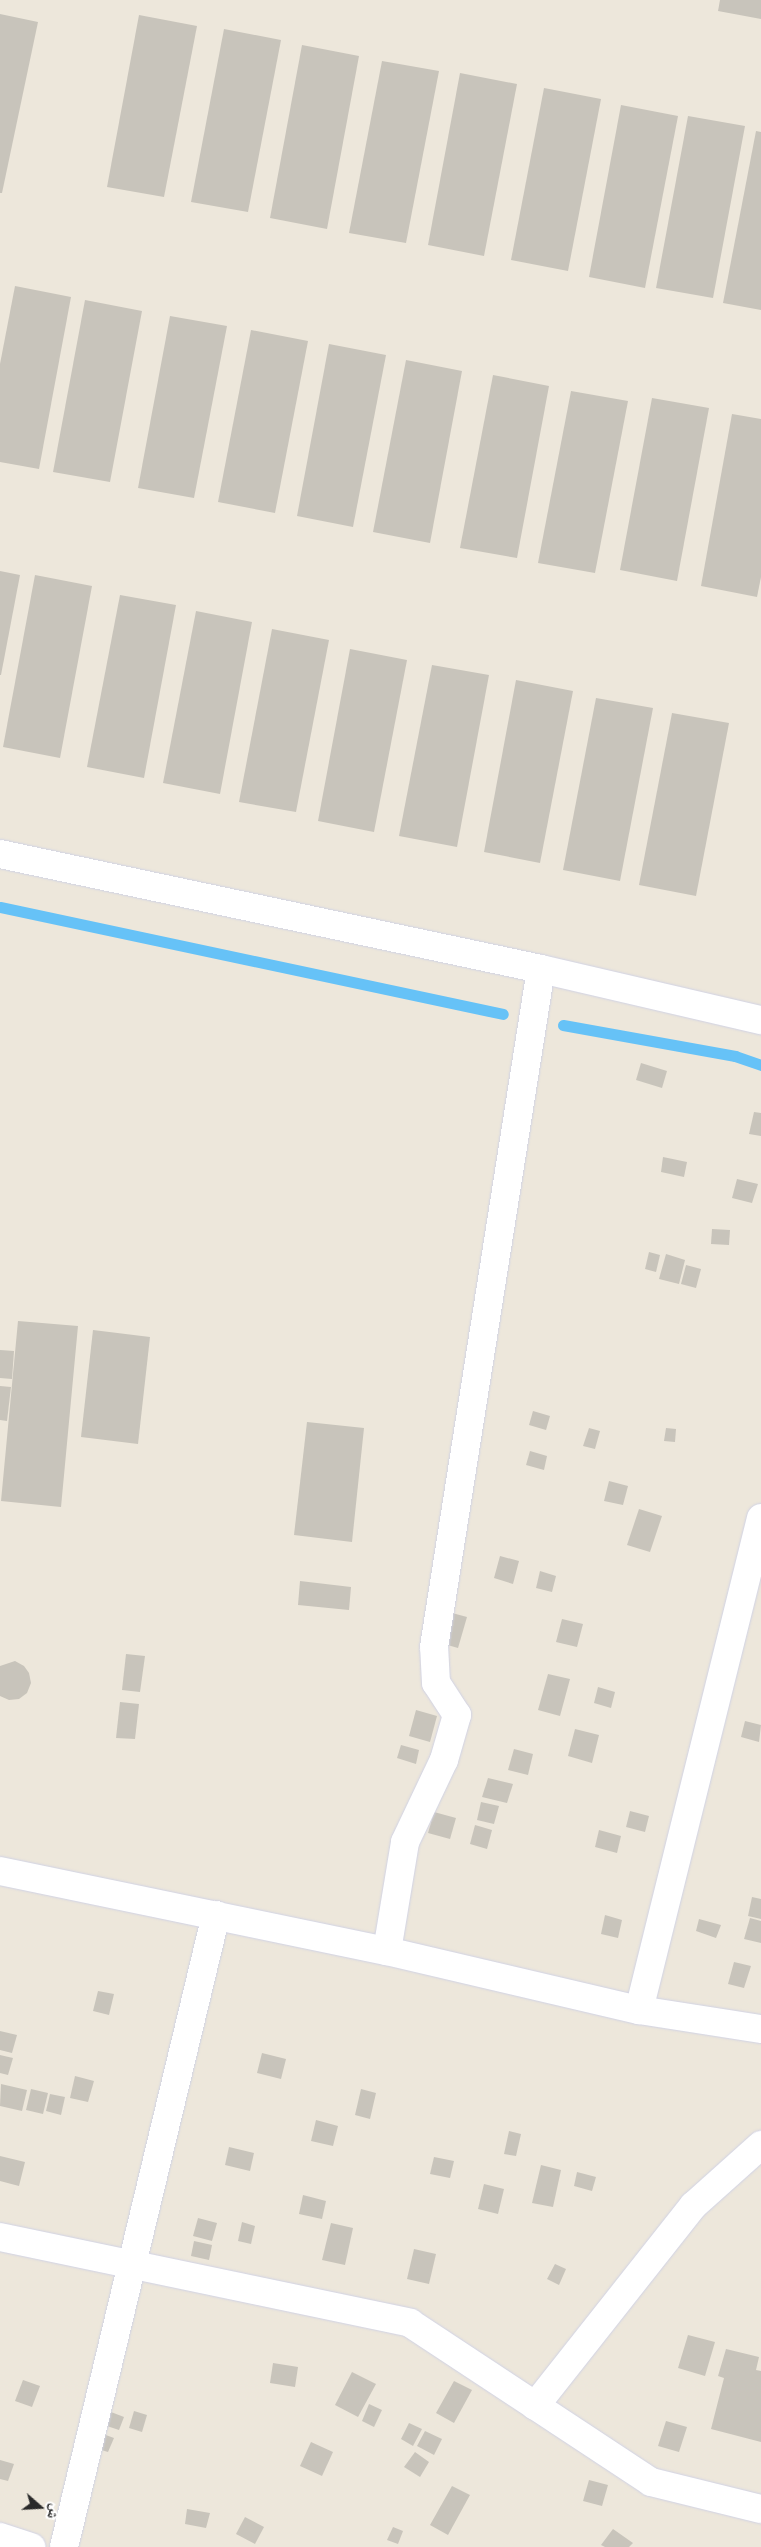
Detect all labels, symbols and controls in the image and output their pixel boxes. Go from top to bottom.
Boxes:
north arrow [15,2482,65,2532]
text: ش [43,2502,65,2522]

